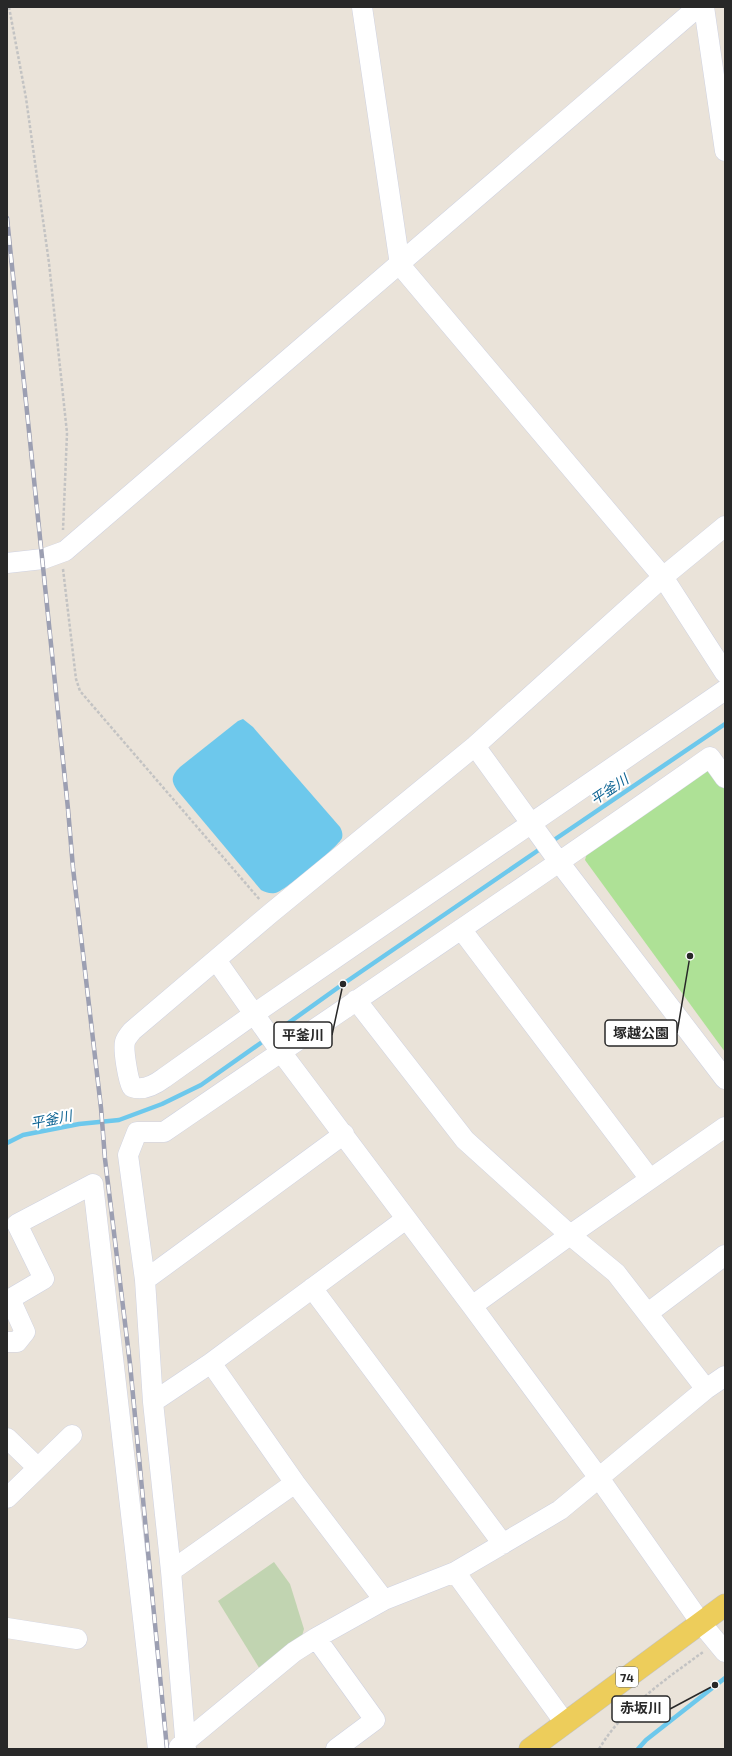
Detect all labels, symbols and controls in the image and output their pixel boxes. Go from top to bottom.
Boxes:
water label: 平釜川 [587,769,633,808]
callout: 塚越公園 [605,1020,677,1046]
callout: 平釜川 [274,1022,332,1048]
text: 塚越公園 [613,1024,669,1041]
text: 平釜川 [282,1026,324,1043]
water label: 平釜川 [29,1106,75,1131]
road number: 74 [616,1667,638,1687]
callout: 赤坂川 [612,1696,670,1722]
text: 赤坂川 [620,1699,662,1716]

